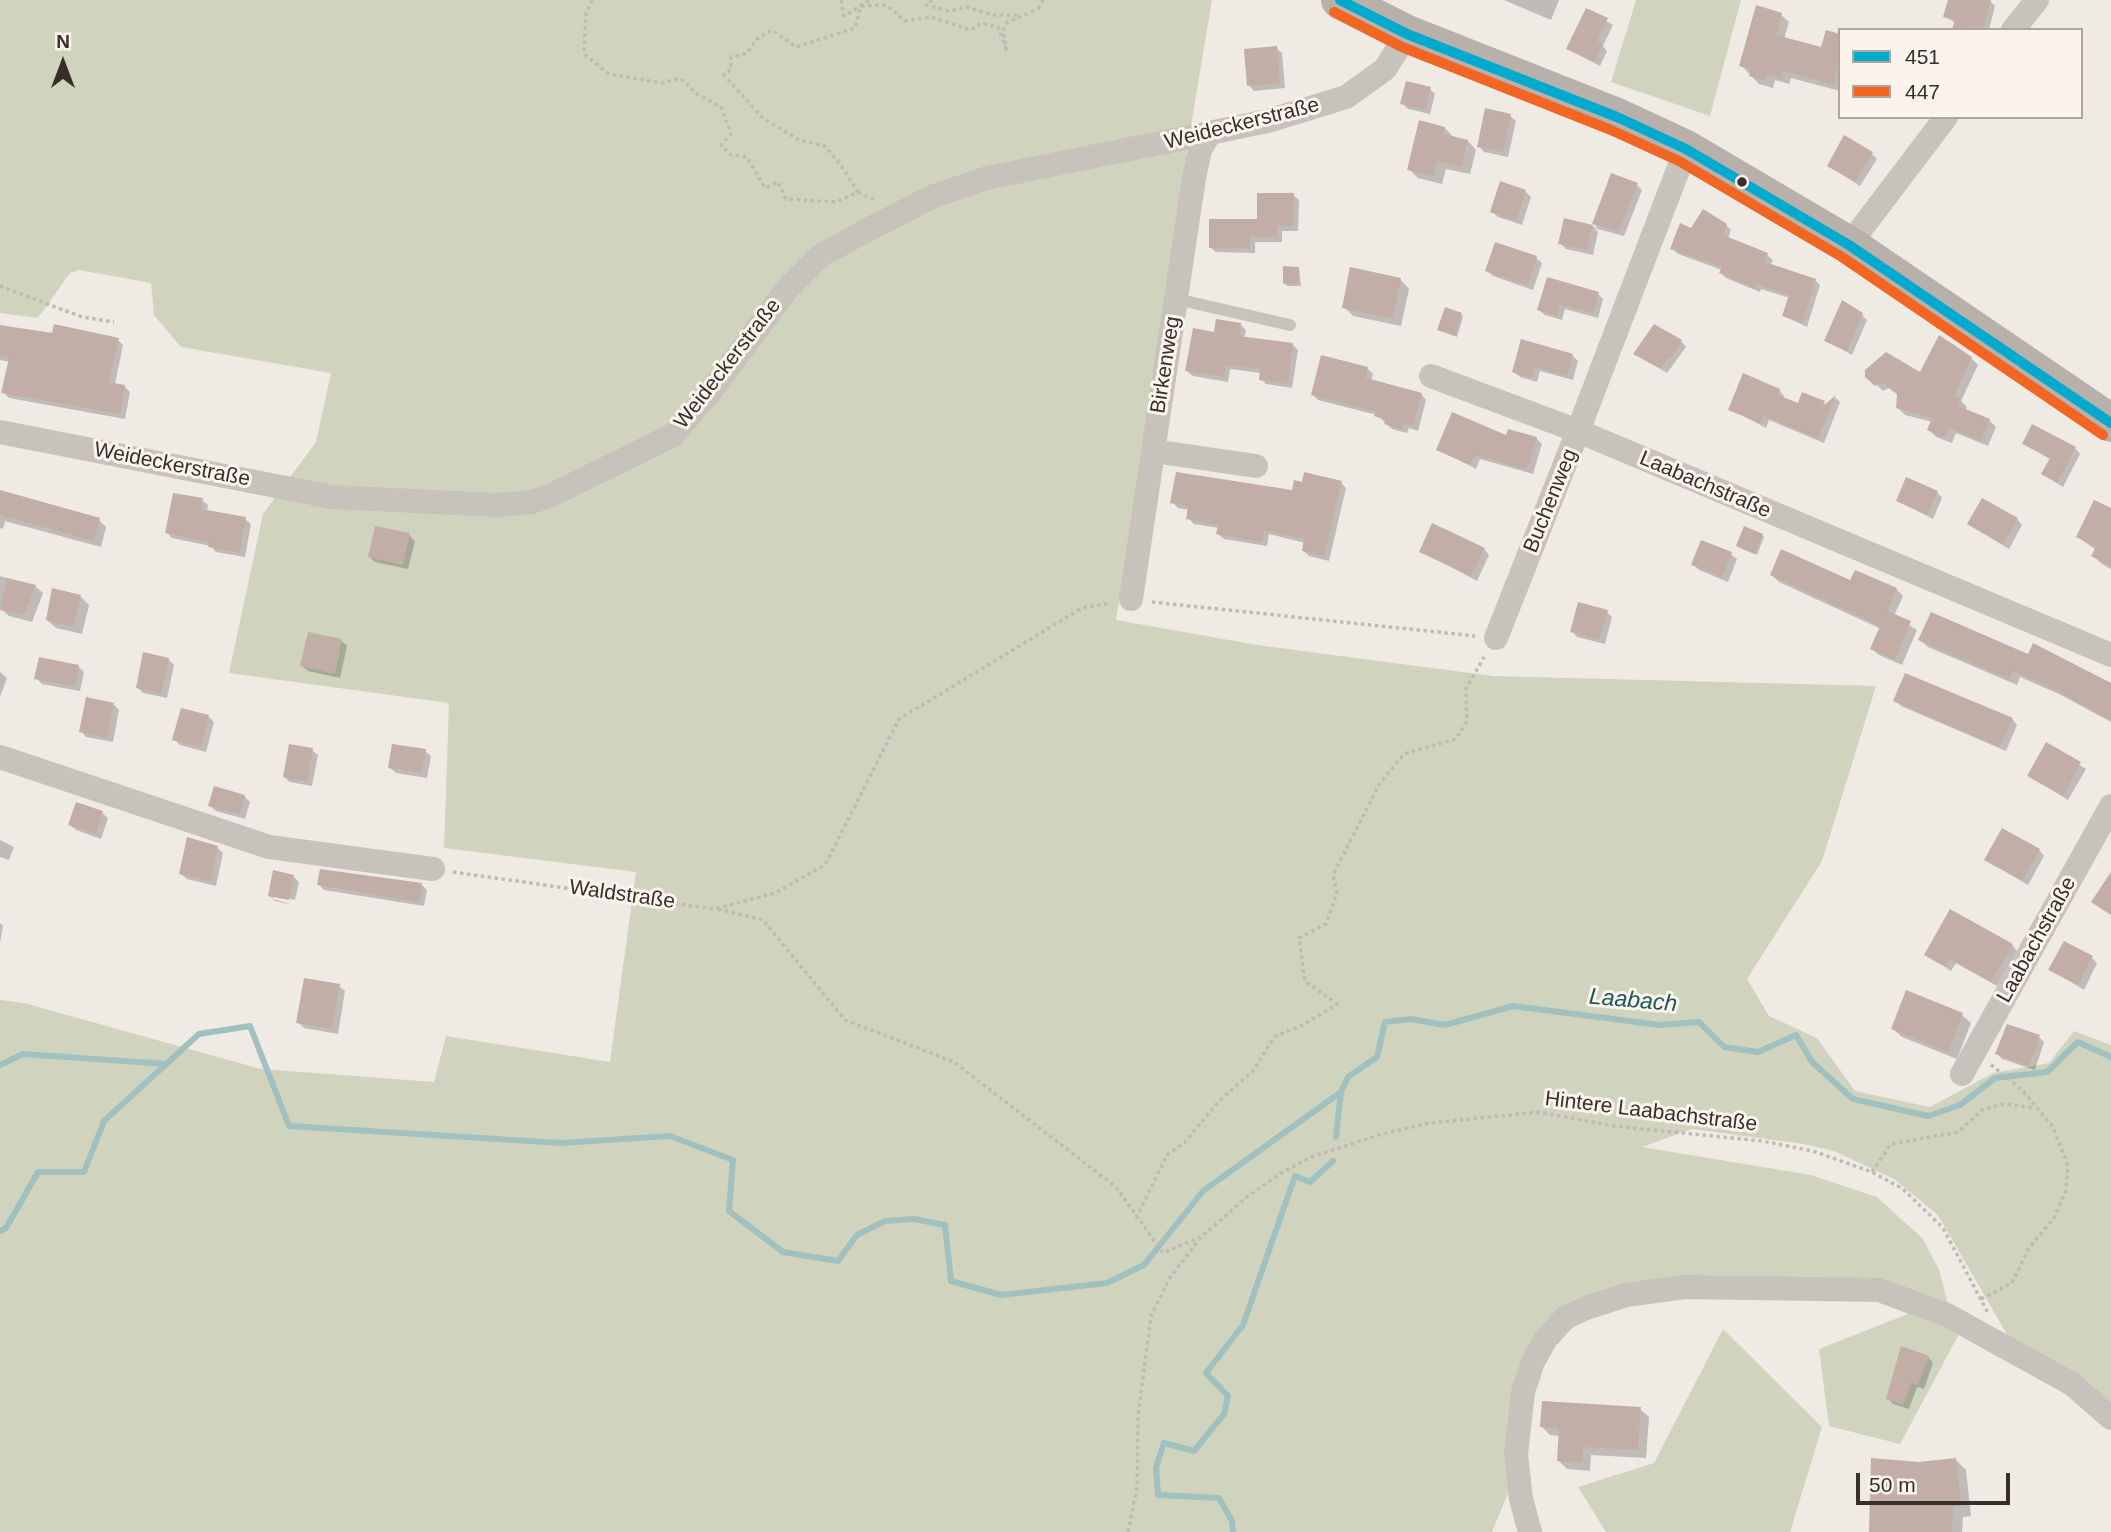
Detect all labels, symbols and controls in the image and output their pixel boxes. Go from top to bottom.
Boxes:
north arrow [28,28,98,98]
legend [1838,28,2083,119]
text: N [56,31,70,52]
text: 451 [1905,45,1940,68]
text: 447 [1905,80,1940,103]
street label: Weideckerstraße [1162,93,1322,155]
unlabelled marker [1735,175,1749,189]
street label: Weideckerstraße [669,294,787,434]
street label: Birkenweg [1146,315,1186,415]
street label: Weideckerstraße [92,438,252,492]
street label: Buchenweg [1519,445,1583,557]
street label: Laabachstraße [1636,446,1774,524]
street label: Laabachstraße [1992,873,2082,1007]
street label: Waldstraße [567,875,677,915]
water label: Laabach [1588,983,1678,1019]
street label: Hintere Laabachstraße [1543,1086,1759,1138]
scale bar [1859,1458,2013,1502]
text: 50 m [1869,1473,1916,1496]

